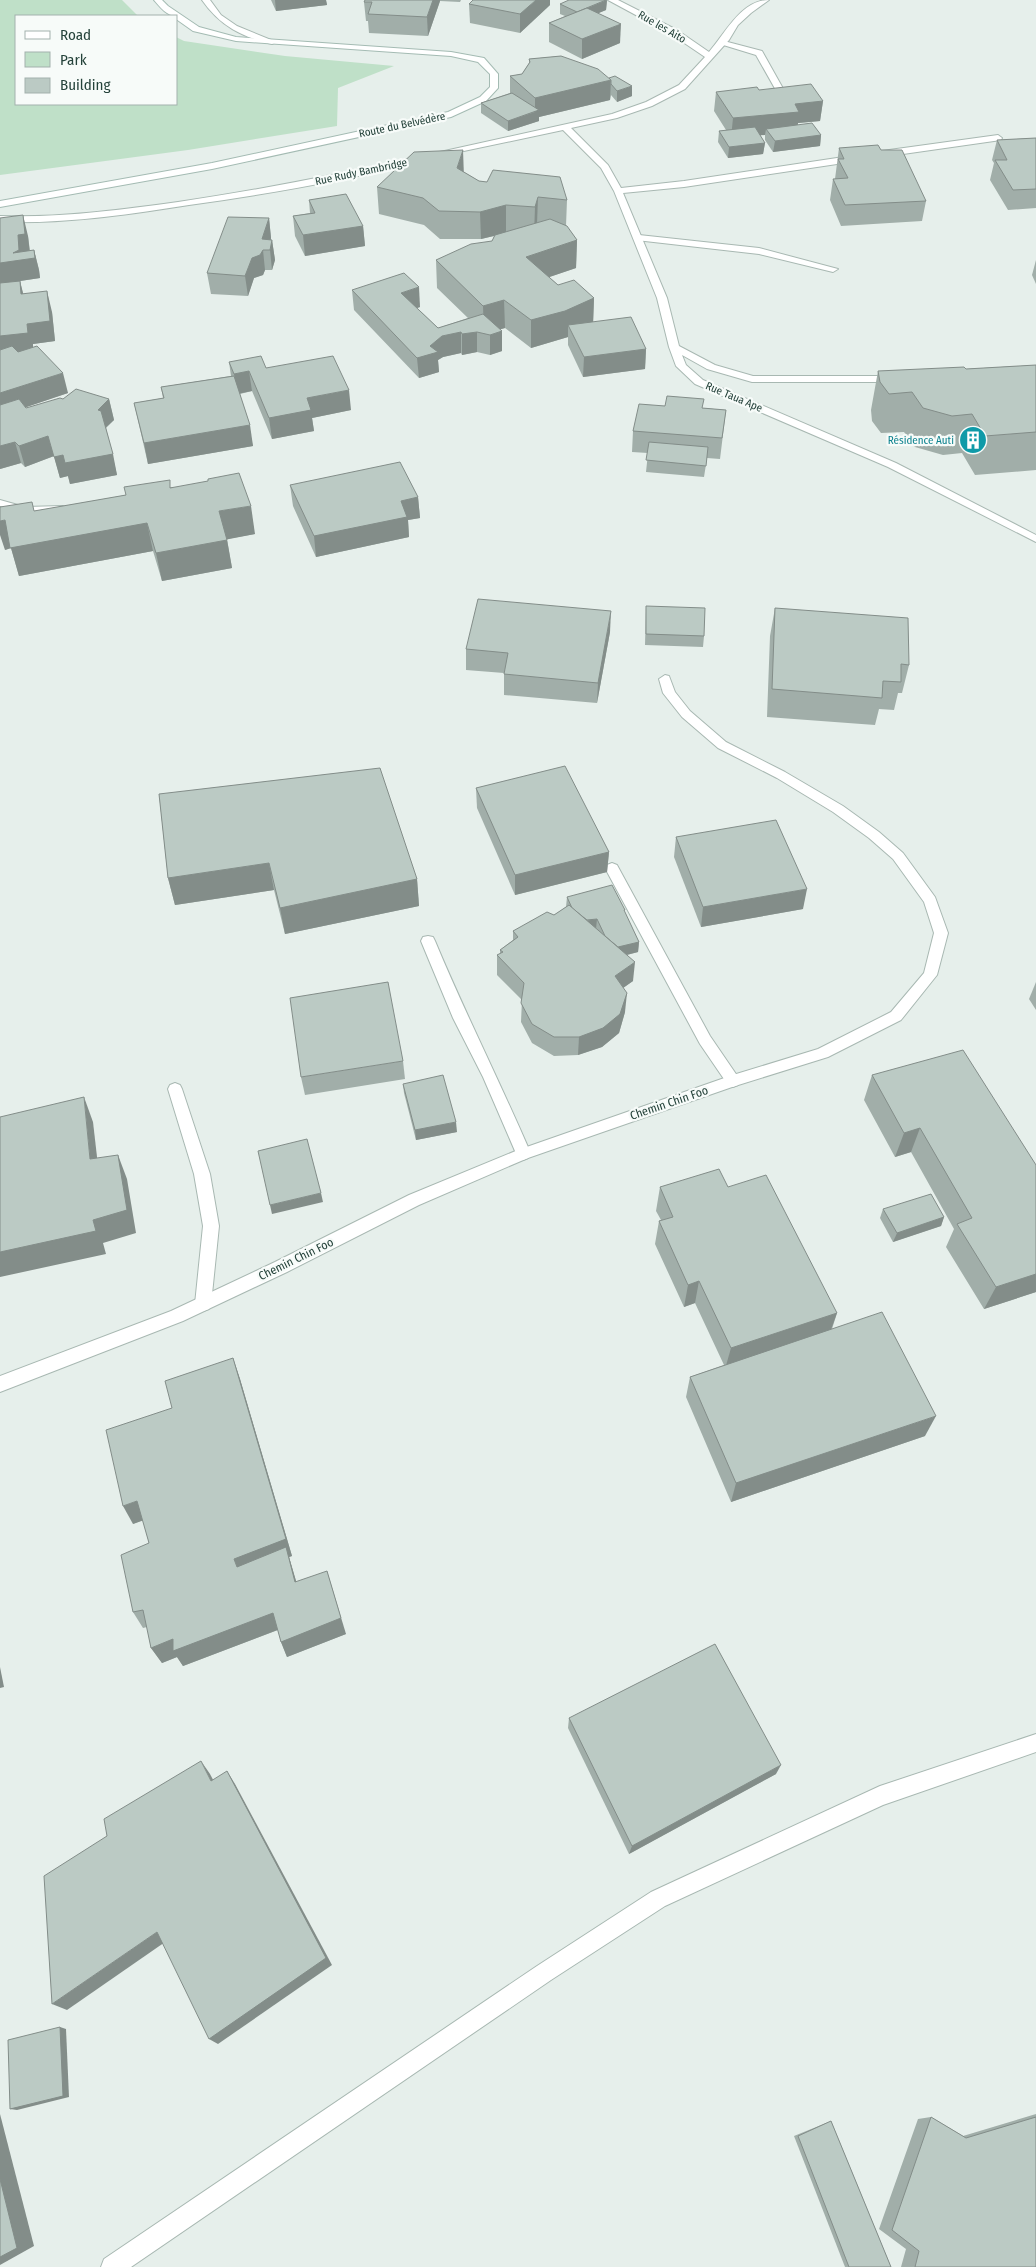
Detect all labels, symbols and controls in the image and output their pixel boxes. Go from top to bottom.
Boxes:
street label: Rue les Aito [636,8,688,46]
legend [15,15,178,105]
text: Road [60,26,91,44]
text: Park [60,51,87,69]
text: Building [60,76,111,94]
street label: Route du Belvédère [358,110,446,140]
street label: Rue Rudy Bambridge [314,156,408,188]
street label: Rue Taua Ape [704,379,764,415]
building icon: Résidence Auti [958,425,988,455]
place label: Résidence Auti [888,434,954,447]
street label: Chemin Chin Foo [628,1083,710,1123]
street label: Chemin Chin Foo [256,1235,336,1283]

